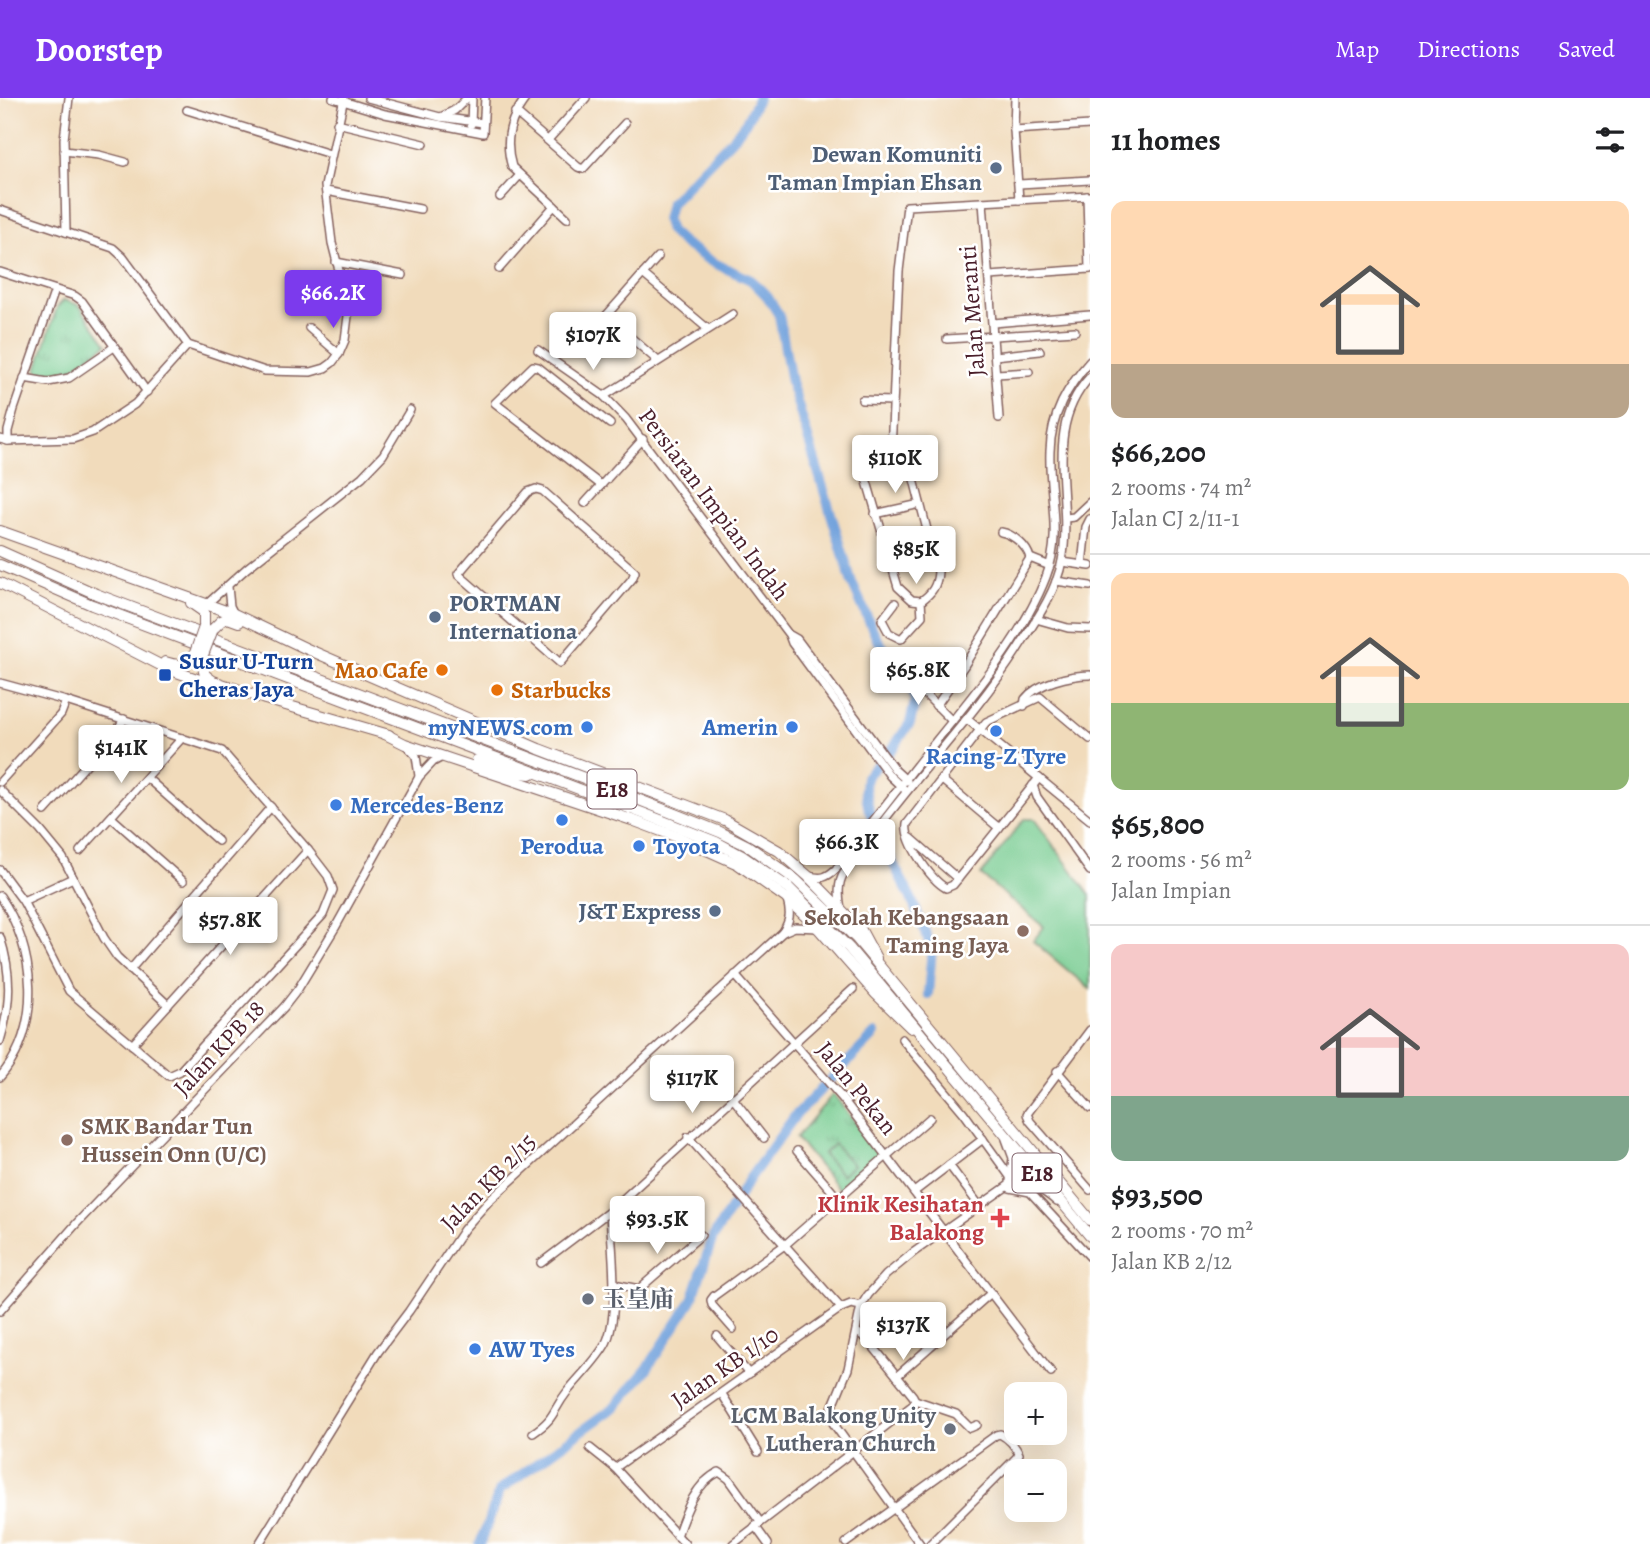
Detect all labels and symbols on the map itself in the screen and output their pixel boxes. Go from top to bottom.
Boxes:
place label: Dewan Komuniti Taman Impian Ehsan [768,138,983,198]
marker: Dewan Komuniti Taman Impian Ehsan [988,160,1004,176]
street label: Jalan Meranti [951,244,993,378]
pin: $66.2K [276,271,390,330]
pin: $107K [544,313,642,372]
street label: Persiaran Impian Indah [631,401,797,607]
pin: $110K [846,436,944,495]
pin: $85K [875,526,957,586]
place label: PORTMAN Internationa [449,587,578,647]
marker: PORTMAN Internationa [427,609,443,625]
place label: Susur U-Turn Cheras Jaya [179,645,314,705]
pin: $65.8K [861,648,975,707]
place label: Mao Cafe [334,654,428,686]
marker: Mao Cafe [434,662,450,678]
marker: Susur U-Turn Cheras Jaya [157,667,173,683]
place label: Starbucks [511,674,611,706]
marker: Starbucks [489,682,505,698]
place label: myNEWS.com [428,711,573,743]
place label: Amerin [701,711,778,743]
marker: myNEWS.com [579,719,595,735]
marker: Amerin [784,719,800,735]
marker: Racing-Z Tyre [988,723,1004,739]
pin: $141K [72,726,170,785]
place label: Racing-Z Tyre [926,740,1066,772]
road number: E18 [588,769,636,808]
place label: Mercedes-Benz [350,789,504,821]
marker: Mercedes-Benz [328,797,344,813]
marker: Perodua [554,812,570,828]
pin: $66.3K [790,820,904,879]
place label: Perodua [520,830,604,862]
place label: Toyota [653,830,721,862]
marker: Toyota [631,838,647,854]
place label: J&T Express [579,895,701,927]
pin: $57.8K [173,898,287,957]
place label: Sekolah Kebangsaan Taming Jaya [804,901,1010,961]
marker: J&T Express [707,903,723,919]
marker: Sekolah Kebangsaan Taming Jaya [1015,923,1031,939]
street label: Jalan KPB 18 [166,993,272,1103]
street label: Jalan Pekan [809,1034,905,1142]
pin: $117K [643,1056,741,1115]
place label: SMK Bandar Tun Hussein Onn (U/C) [81,1110,267,1170]
street label: Jalan KB 2/15 [433,1126,543,1238]
marker: SMK Bandar Tun Hussein Onn (U/C) [59,1132,75,1148]
road number: E18 [1012,1154,1062,1192]
place label: Klinik Kesihatan Balakong [817,1188,985,1248]
pin: $93.5K [600,1196,714,1256]
marker: Klinik Kesihatan Balakong [990,1208,1010,1228]
place label: 玉皇庙 [602,1283,674,1315]
marker: 玉皇庙 [580,1291,596,1307]
pin: $137K [854,1302,952,1362]
street label: Jalan KB 1/10 [665,1318,785,1416]
place label: AW Tyes [488,1333,575,1365]
marker: AW Tyes [467,1341,483,1357]
place label: LCM Balakong Unity Lutheran Church [730,1399,937,1459]
marker: LCM Balakong Unity Lutheran Church [942,1421,958,1437]

